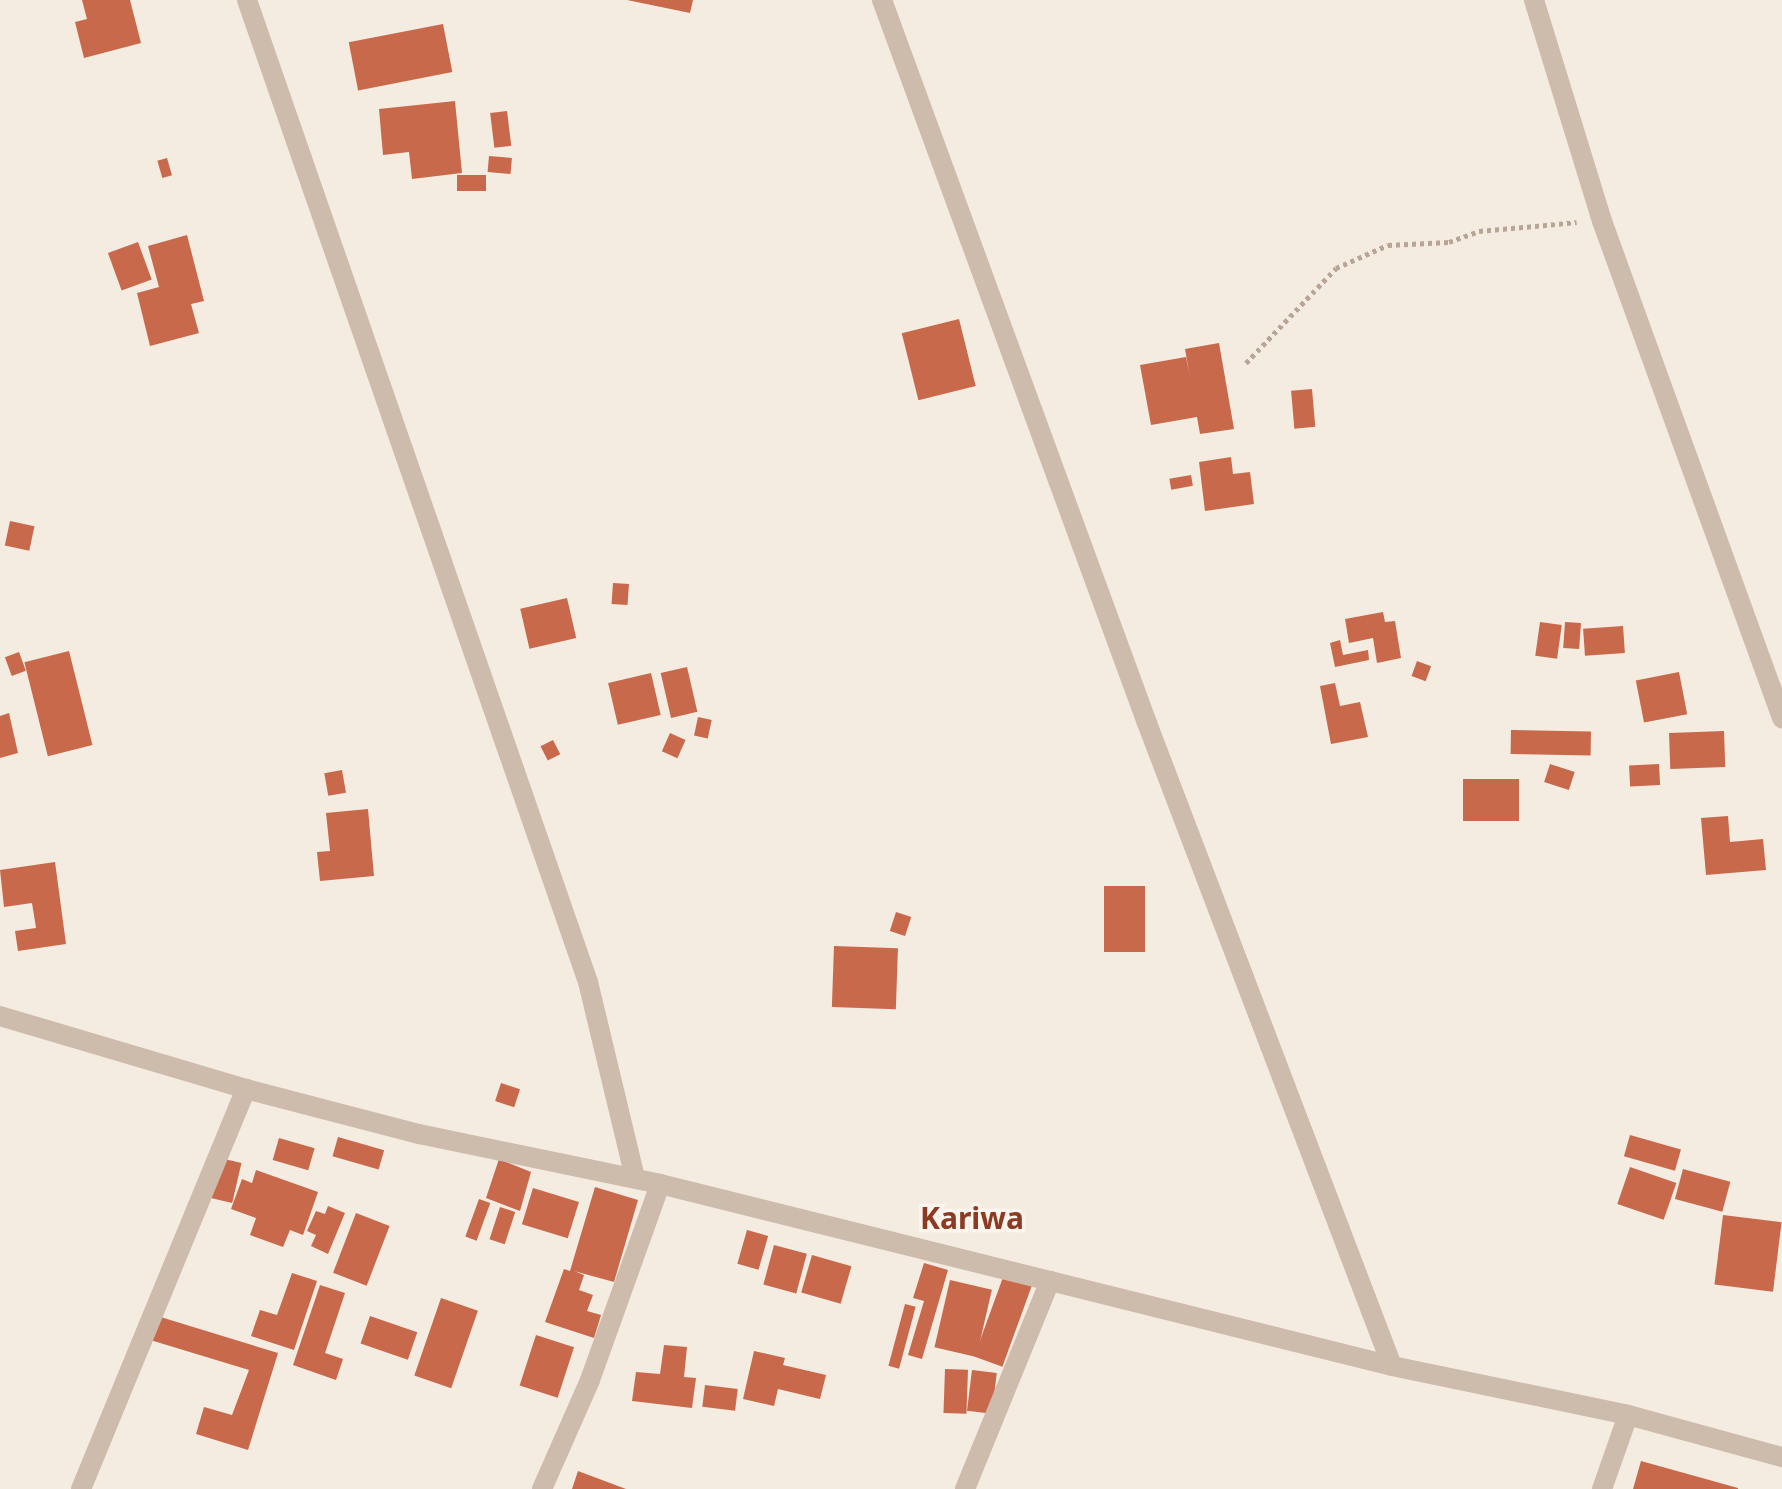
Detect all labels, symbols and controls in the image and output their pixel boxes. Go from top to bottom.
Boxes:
district label: Kariwa [920,1200,1024,1236]

